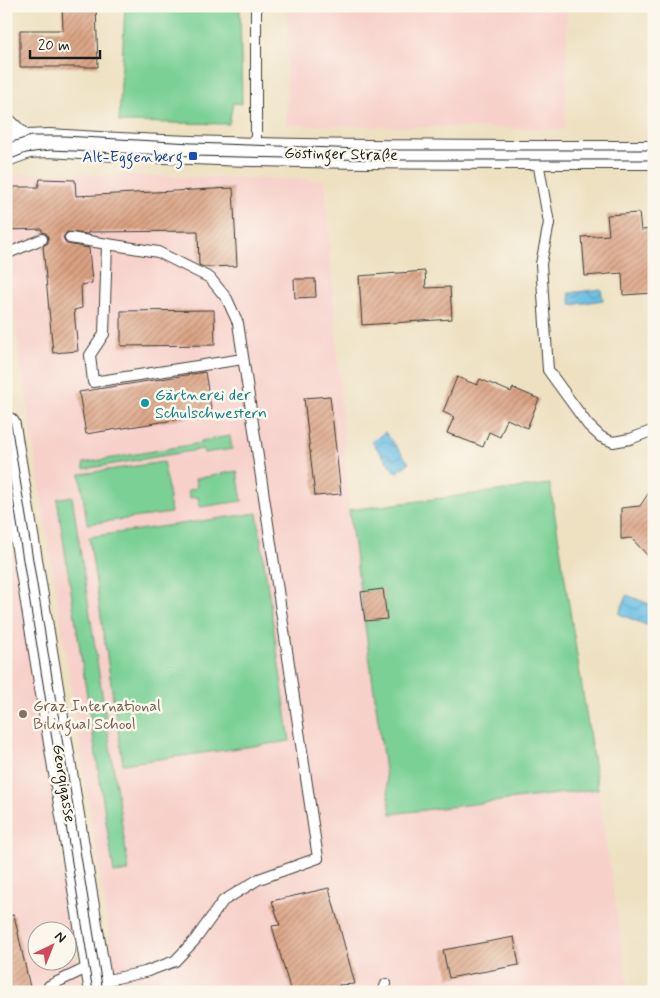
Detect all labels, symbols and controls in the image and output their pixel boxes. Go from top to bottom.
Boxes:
scale bar [30,28,100,60]
text: 20 m [38,36,70,56]
street label: Göstinger Straße [284,143,398,167]
place label: Alt-Eggenberg [82,147,183,169]
marker: Alt-Eggenberg [187,150,199,162]
place label: Gärtnerei der Schulschwestern [155,385,267,424]
marker: Gärtnerei der Schulschwestern [139,397,151,409]
place label: Graz International Bilingual School [33,696,161,736]
marker: Graz International Bilingual School [17,708,29,720]
street label: Georgigasse [46,743,80,824]
north arrow [28,920,78,970]
text: N [51,927,70,947]

